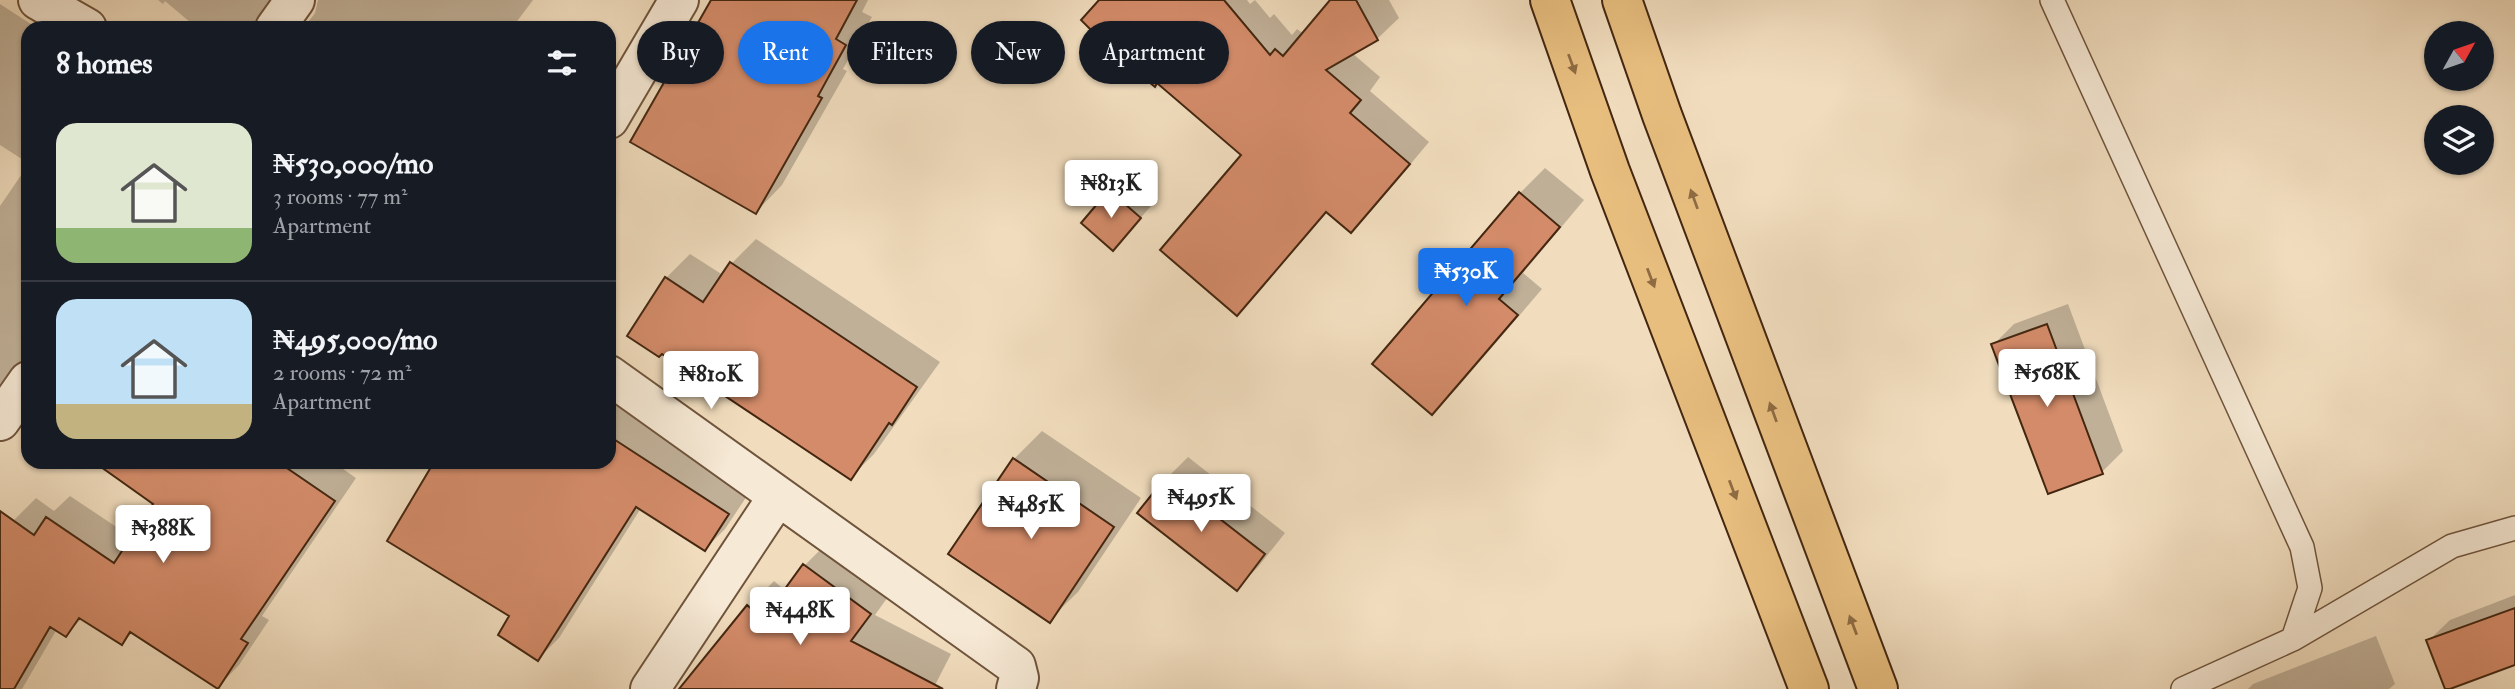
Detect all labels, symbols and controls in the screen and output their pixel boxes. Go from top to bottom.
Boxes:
chip: Buy [637,21,724,84]
chip: Rent [738,21,833,84]
chip: Filters [847,21,957,84]
chip: New [971,21,1065,84]
chip: Apartment [1079,21,1229,84]
north arrow [2424,21,2494,91]
map controls [2424,21,2494,175]
icon: filters [543,44,581,82]
text: 8 homes [56,45,153,82]
one-way arrow [1567,54,1578,75]
button: layers [2424,105,2494,175]
text: ₦530,000/mo [273,145,433,182]
icon: home [112,151,196,235]
pin: ₦813K [1062,160,1160,220]
text: ₦813K [1081,168,1141,197]
text: 3 rooms · 77 m² [273,182,408,211]
one-way arrow [1688,189,1699,210]
text: Apartment [273,211,371,240]
pin: ₦530K [1417,248,1515,308]
text: ₦530K [1434,256,1498,285]
one-way arrow [1646,267,1657,288]
text: ₦495,000/mo [273,321,438,358]
icon: home [112,327,196,411]
pin: ₦568K [1998,350,2096,409]
pin: ₦810K [662,352,760,411]
text: ₦568K [2014,357,2080,386]
text: 2 rooms · 72 m² [273,358,411,387]
text: ₦810K [679,359,743,388]
text: Apartment [273,387,371,416]
one-way arrow [1767,402,1778,423]
pin: ₦495K [1152,475,1250,534]
one-way arrow [1728,480,1739,501]
pin: ₦485K [982,482,1080,541]
text: ₦495K [1168,482,1234,511]
text: ₦485K [998,489,1064,518]
pin: ₦388K [114,505,212,565]
text: ₦388K [131,513,195,542]
pin: ₦448K [751,588,849,647]
text: ₦448K [766,595,834,624]
one-way arrow [1847,615,1858,636]

